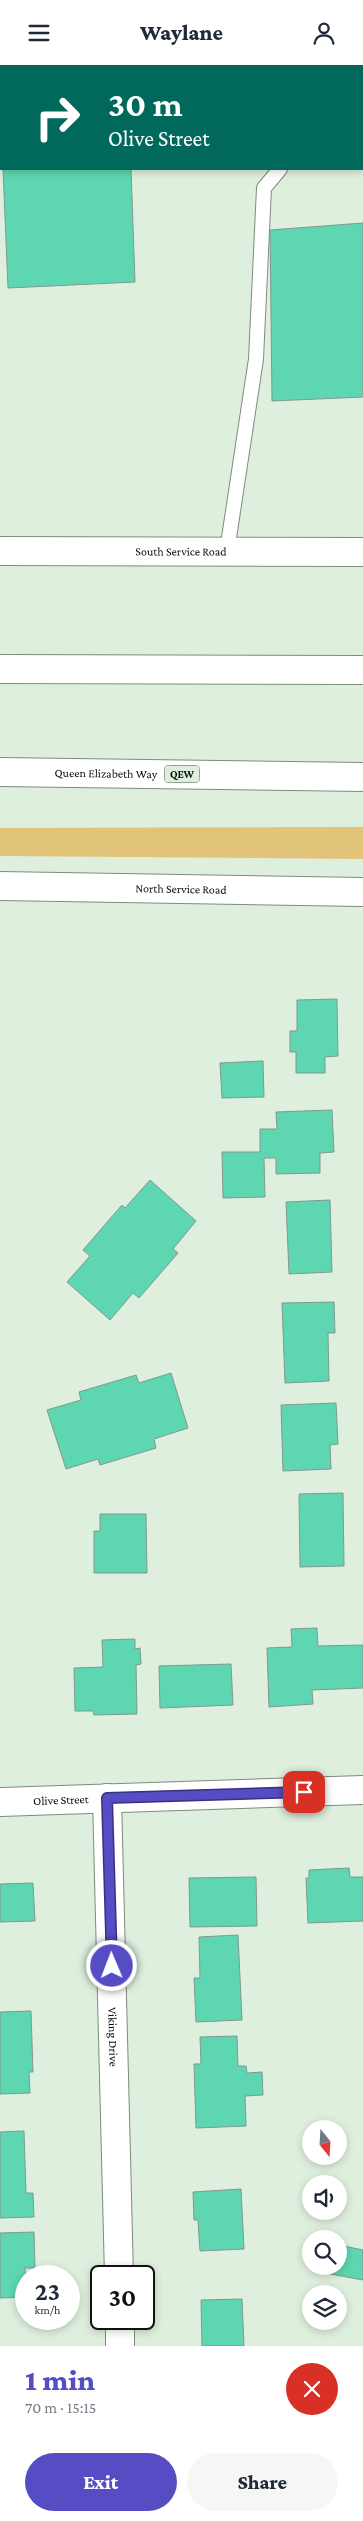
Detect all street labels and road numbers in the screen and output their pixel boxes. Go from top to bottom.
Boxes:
street label: South Service Road [135,544,227,559]
street label: Queen Elizabeth Way [54,766,158,781]
road number: QEW [164,766,200,783]
street label: North Service Road [135,881,227,897]
street label: Olive Street [33,1792,90,1808]
street label: Viking Drive [105,2007,121,2067]

